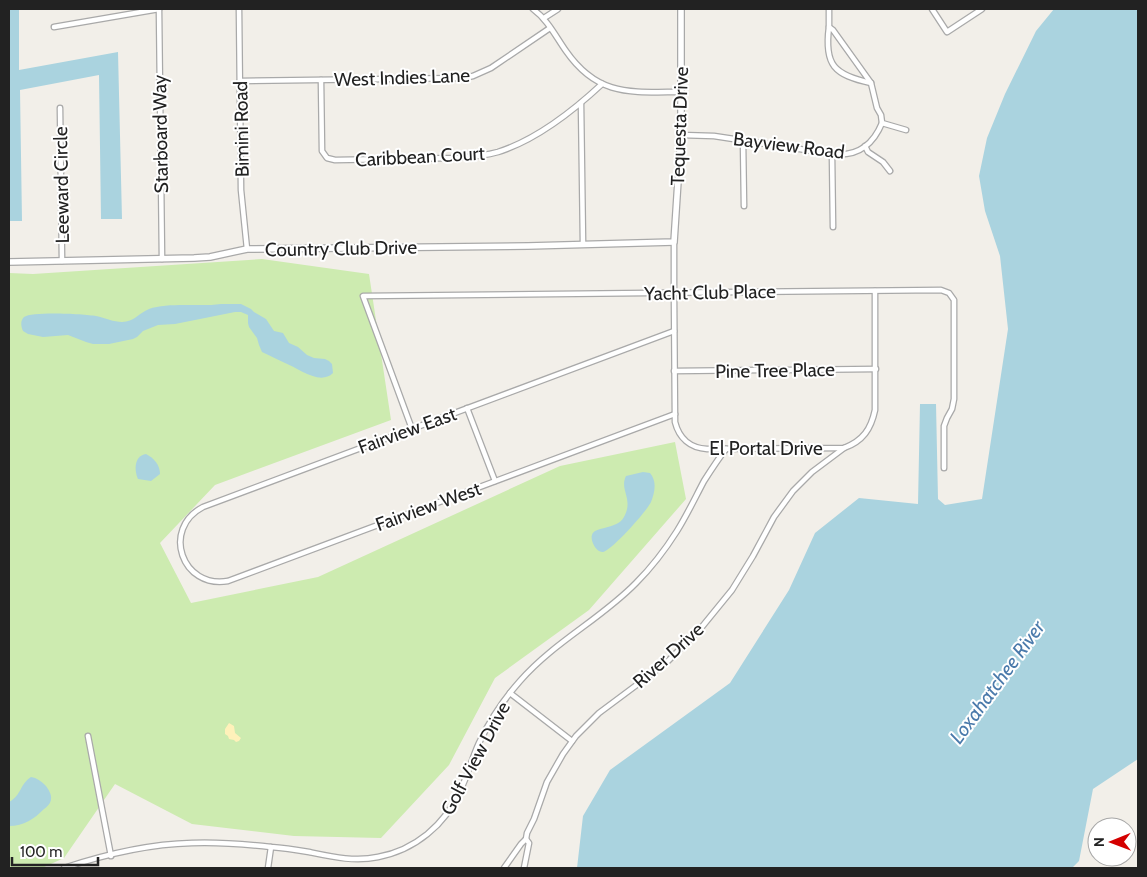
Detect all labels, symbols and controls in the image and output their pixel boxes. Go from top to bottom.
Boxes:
street label: West Indies Lane [334,64,471,91]
street label: Tequesta Drive [666,66,693,186]
street label: Starboard Way [148,74,173,193]
street label: Bimini Road [229,81,254,177]
street label: Leeward Circle [49,126,74,244]
street label: Bayview Road [732,127,846,164]
street label: Caribbean Court [355,142,486,171]
street label: Country Club Drive [265,236,418,261]
street label: Yacht Club Place [643,280,776,305]
street label: Pine Tree Place [715,358,835,383]
street label: Fairview East [355,402,460,459]
street label: El Portal Drive [709,437,823,460]
street label: Fairview West [372,477,485,536]
water label: Loxahatchee River [944,615,1050,748]
street label: River Drive [628,617,709,693]
street label: Golf View Drive [436,697,515,819]
north arrow [1087,817,1137,867]
scale bar [12,834,99,866]
text: N [1090,837,1108,847]
text: 100 m [20,843,62,861]

